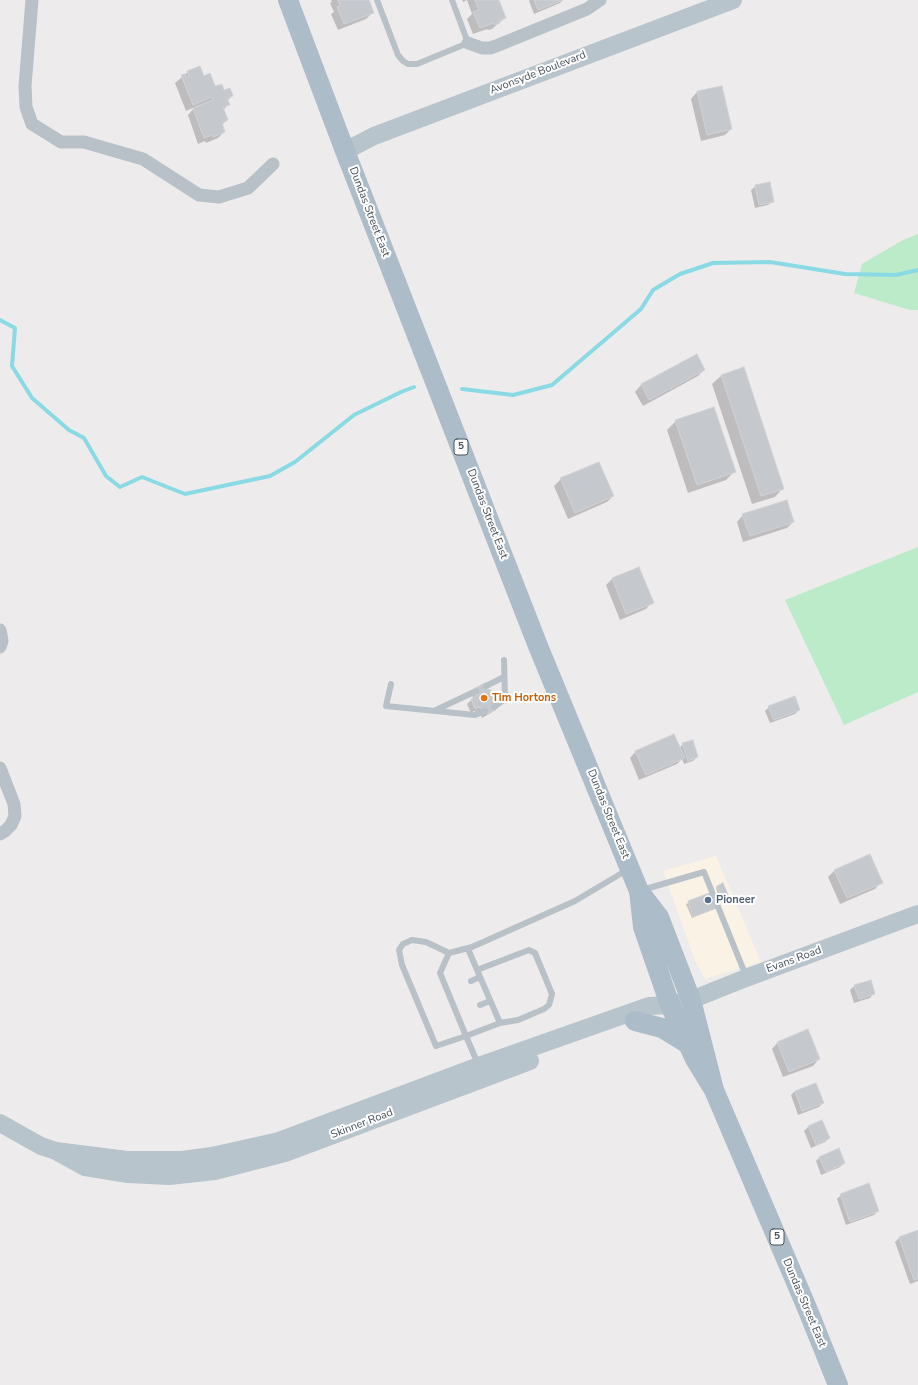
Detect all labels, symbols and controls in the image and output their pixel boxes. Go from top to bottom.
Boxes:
street label: Avonsyde Boulevard [488,49,588,97]
street label: Dundas Street East [346,165,392,259]
road number: 5 [454,439,468,455]
street label: Dundas Street East [464,467,510,561]
place label: Tim Hortons [492,691,556,705]
marker: Tim Hortons [479,693,489,703]
street label: Dundas Street East [584,767,632,861]
place label: Pioneer [716,893,755,907]
marker: Pioneer [703,895,713,905]
street label: Evans Road [765,944,823,976]
street label: Skinner Road [329,1106,395,1142]
road number: 5 [770,1229,784,1245]
street label: Dundas Street East [779,1257,829,1349]

